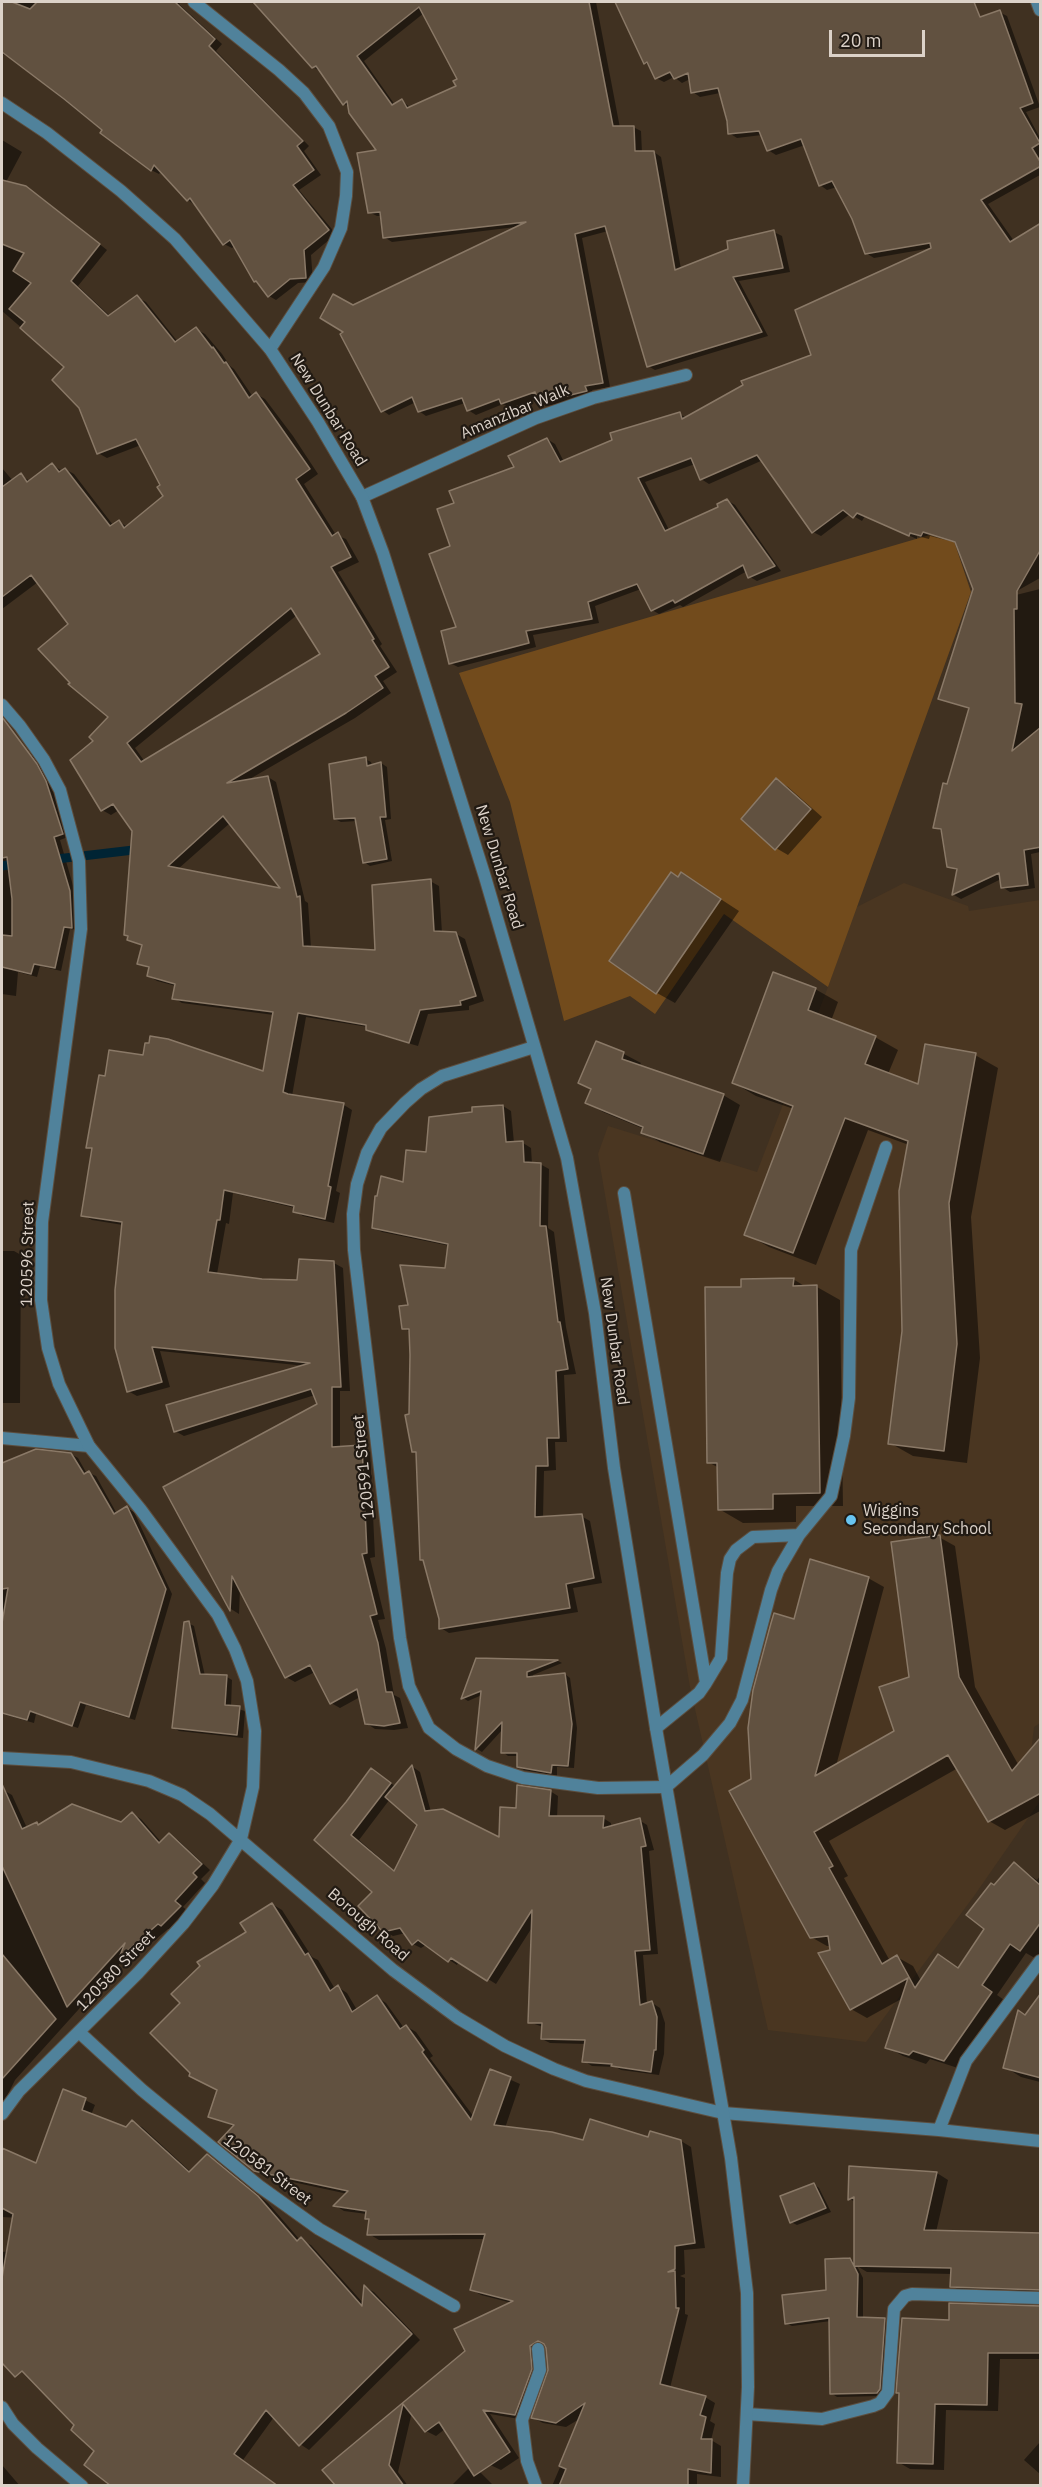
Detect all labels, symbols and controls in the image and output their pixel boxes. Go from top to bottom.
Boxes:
scale bar [832,18,928,56]
text: 20 m [840,29,882,52]
street label: New Dunbar Road [286,350,370,470]
street label: Amanzibar Walk [458,380,572,444]
street label: New Dunbar Road [471,802,527,932]
street label: 120596 Street [17,1201,39,1307]
street label: New Dunbar Road [595,1276,633,1406]
street label: 120591 Street [349,1414,379,1520]
place label: Wiggins Secondary School [863,1501,991,1539]
marker: Wiggins Secondary School [844,1513,858,1527]
street label: Borough Road [323,1885,413,1965]
street label: 120580 Street [73,1926,159,2016]
street label: 120581 Street [219,2131,315,2209]

